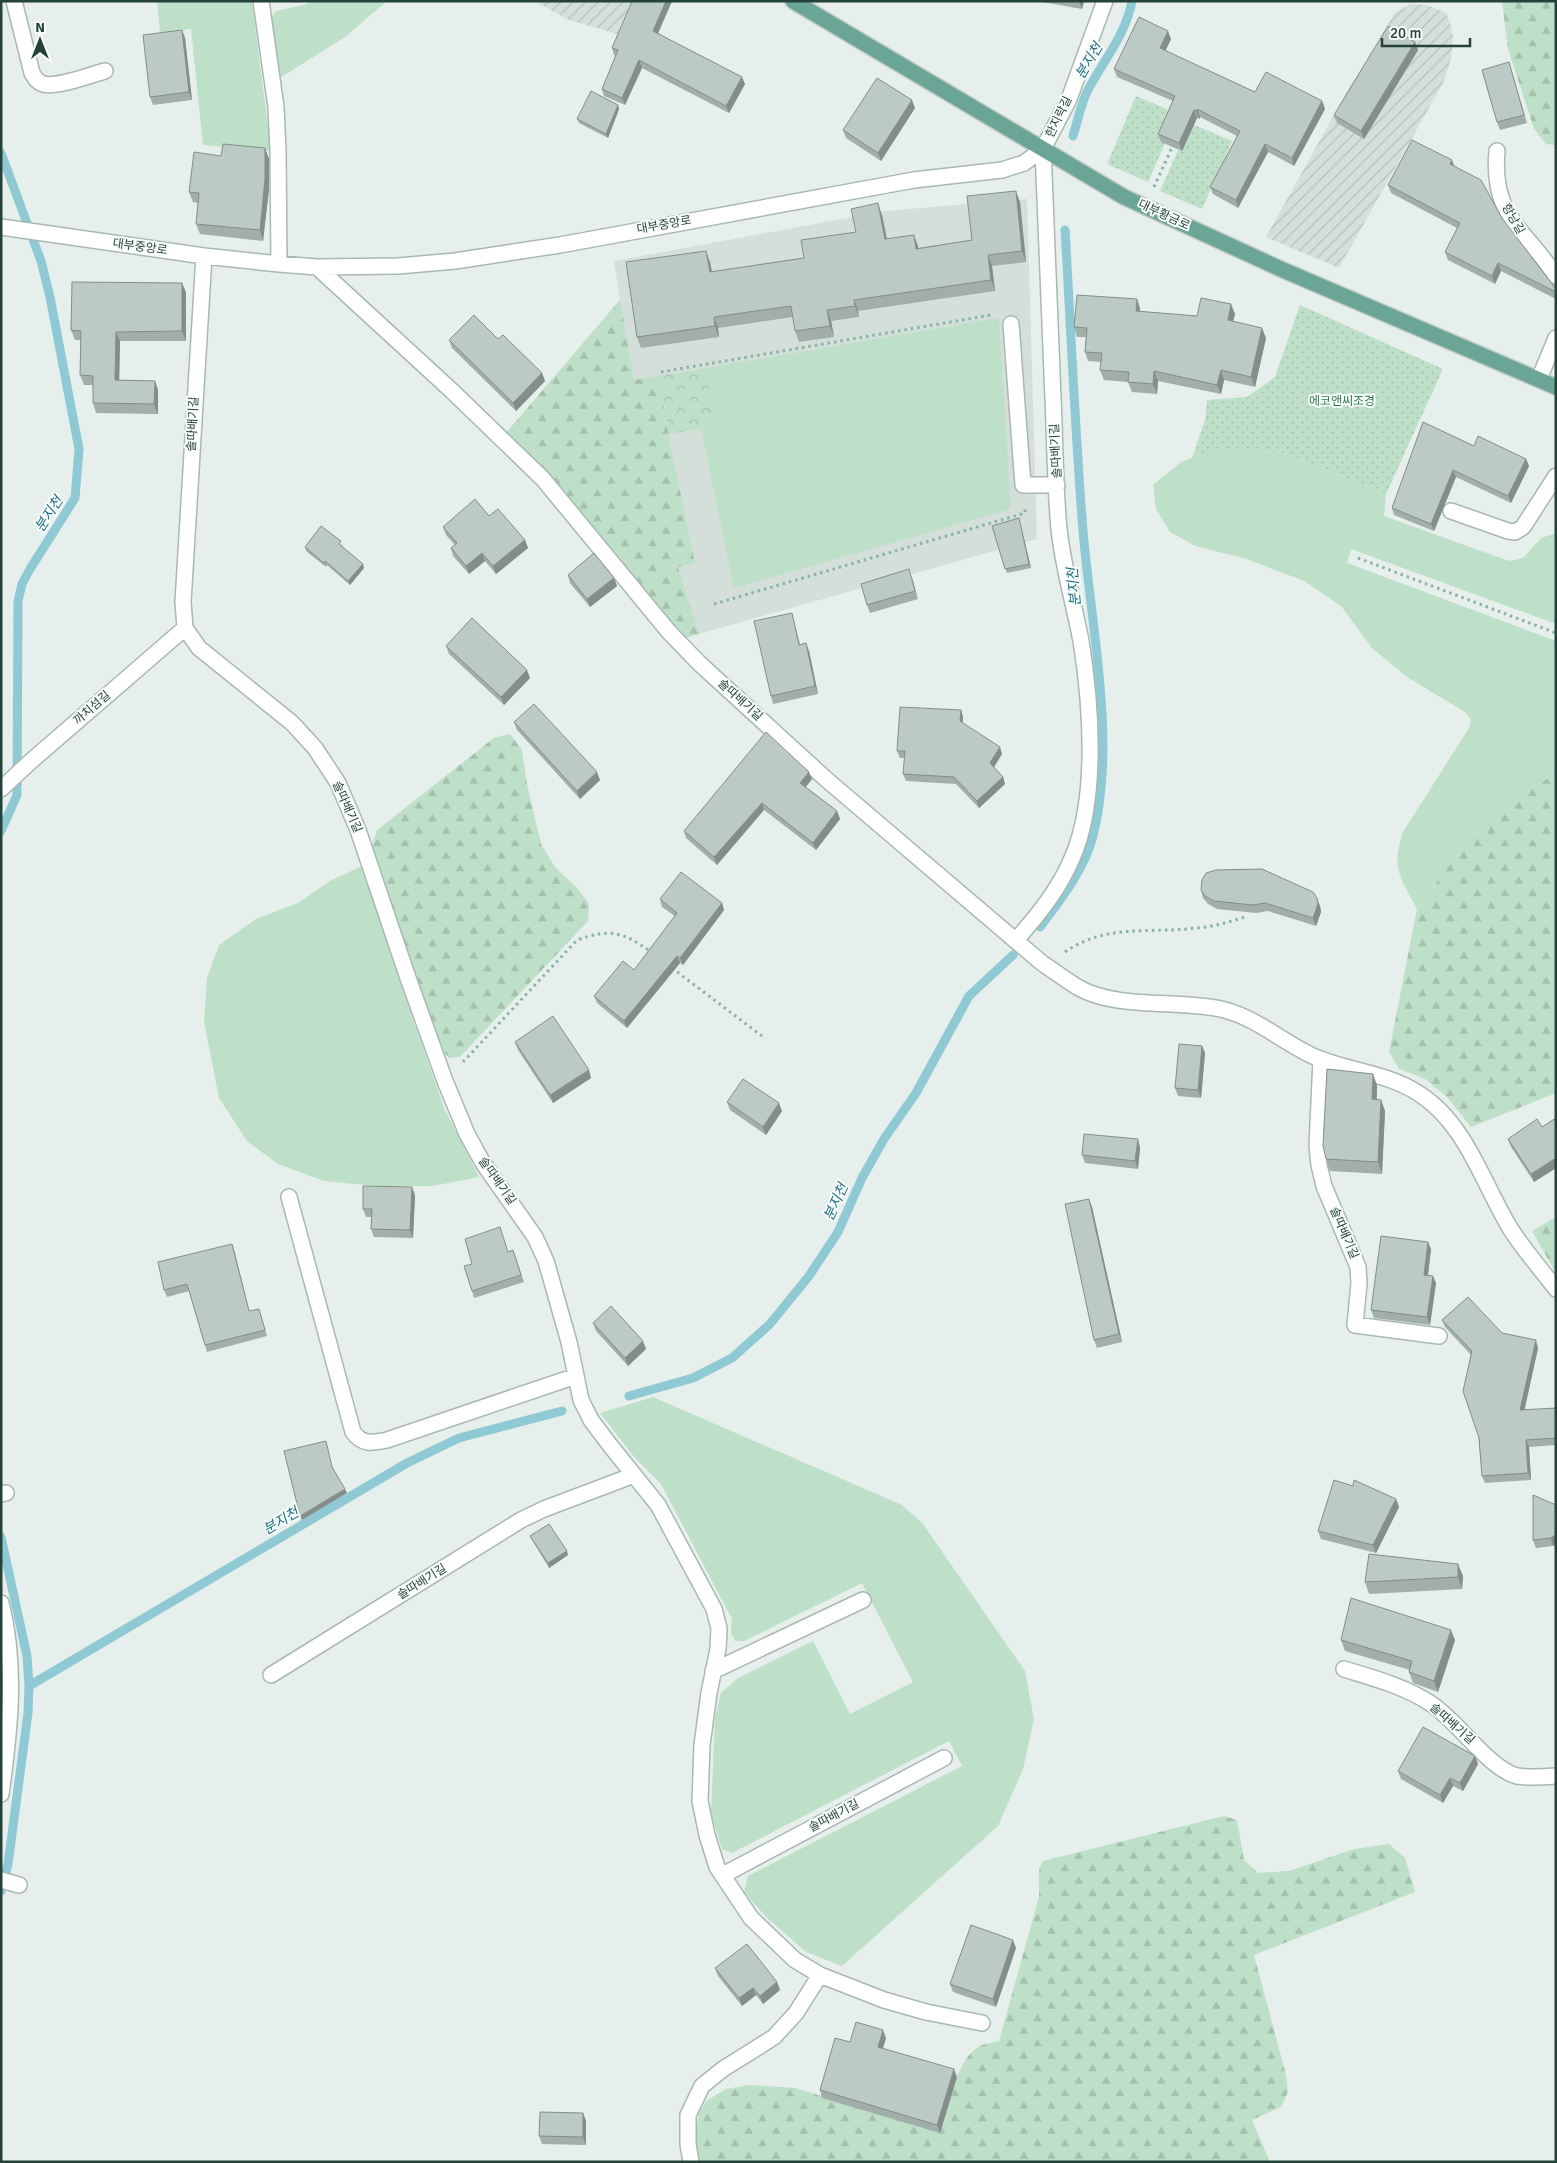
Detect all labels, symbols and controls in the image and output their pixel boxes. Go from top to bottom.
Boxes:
north arrow [15,15,65,65]
scale bar [1382,15,1470,47]
text: N [35,19,45,36]
text: 20 m [1390,24,1421,42]
water label: 분지천 [1072,39,1107,82]
street label: 한지락길 [1043,94,1075,140]
street label: 대부황금로 [1136,197,1192,233]
street label: 항낭길 [1498,201,1528,237]
street label: 대부중앙로 [636,213,692,237]
street label: 대부중앙로 [112,236,168,258]
park label: 에코앤씨조경 [1309,394,1375,409]
street label: 솔따배기길 [184,396,202,452]
street label: 솔따배기길 [1047,423,1065,479]
water label: 분지천 [31,492,67,535]
water label: 분지천 [1064,566,1084,607]
street label: 솔따배기길 [714,676,766,724]
street label: 까치섬길 [70,688,114,728]
street label: 솔따배기길 [329,779,365,835]
street label: 솔따배기길 [475,1154,519,1208]
water label: 분지천 [820,1180,852,1223]
street label: 솔따배기길 [1326,1205,1362,1261]
water label: 분지천 [260,1503,303,1538]
street label: 솔따배기길 [395,1561,449,1603]
street label: 솔따배기길 [1426,1700,1478,1748]
street label: 솔따배기길 [806,1796,862,1836]

